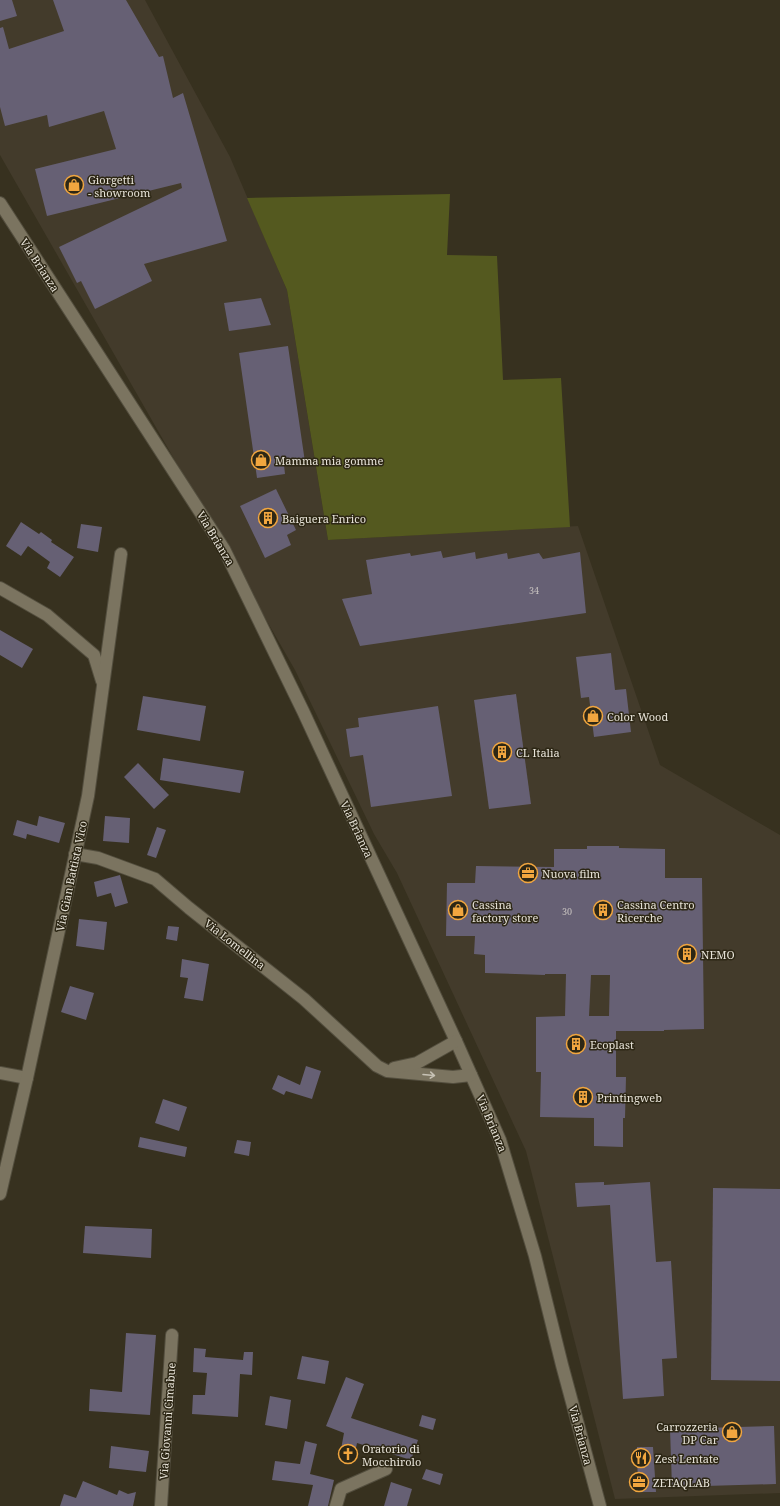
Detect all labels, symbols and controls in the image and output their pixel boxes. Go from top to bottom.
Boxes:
place label: Giorgetti - showroom [88,172,151,200]
shop icon: Giorgetti - showroom [63,174,85,196]
street label: Via Brianza [17,235,63,295]
shop icon: Mamma mia gomme [250,449,272,471]
place label: Mamma mia gomme [275,453,383,468]
building icon: Baiguera Enrico [257,507,279,529]
street label: Via Brianza [194,508,238,568]
place label: Baiguera Enrico [282,511,366,526]
house number: 34 [529,584,539,597]
shop icon: Color Wood [582,705,604,727]
place label: Color Wood [607,709,668,724]
building icon: CL Italia [491,741,513,763]
place label: CL Italia [516,745,560,760]
street label: Via Brianza [337,798,377,860]
street label: Via Gian Battista Vico [52,819,90,933]
office icon: Nuova film [517,862,539,884]
place label: Nuova film [542,866,601,881]
place label: Cassina factory store [472,897,538,925]
place label: Cassina Centro Ricerche [617,897,695,925]
shop icon: Cassina factory store [447,899,469,921]
building icon: Cassina Centro Ricerche [592,899,614,921]
house number: 30 [562,905,572,918]
street label: Via Lomellina [202,916,268,972]
building icon: NEMO [676,943,698,965]
place label: NEMO [701,947,735,962]
building icon: Ecoplast [565,1033,587,1055]
place label: Ecoplast [590,1037,634,1052]
one-way arrow [422,1072,435,1079]
building icon: Printingweb [572,1086,594,1108]
place label: Printingweb [597,1090,662,1105]
street label: Via Brianza [473,1092,511,1154]
street label: Via Giovanni Cimabue [155,1362,179,1480]
street label: Via Brianza [566,1404,596,1466]
place label: Carrozzeria DP Car [656,1419,719,1447]
shop icon: Carrozzeria DP Car [721,1421,743,1443]
place label: Oratorio di Mocchirolo [362,1441,421,1469]
church icon: Oratorio di Mocchirolo [337,1443,359,1465]
restaurant icon: Zest Lentate [630,1447,652,1469]
place label: Zest Lentate [655,1451,719,1466]
office icon: ZETAQLAB [628,1471,650,1493]
place label: ZETAQLAB [653,1475,710,1490]

